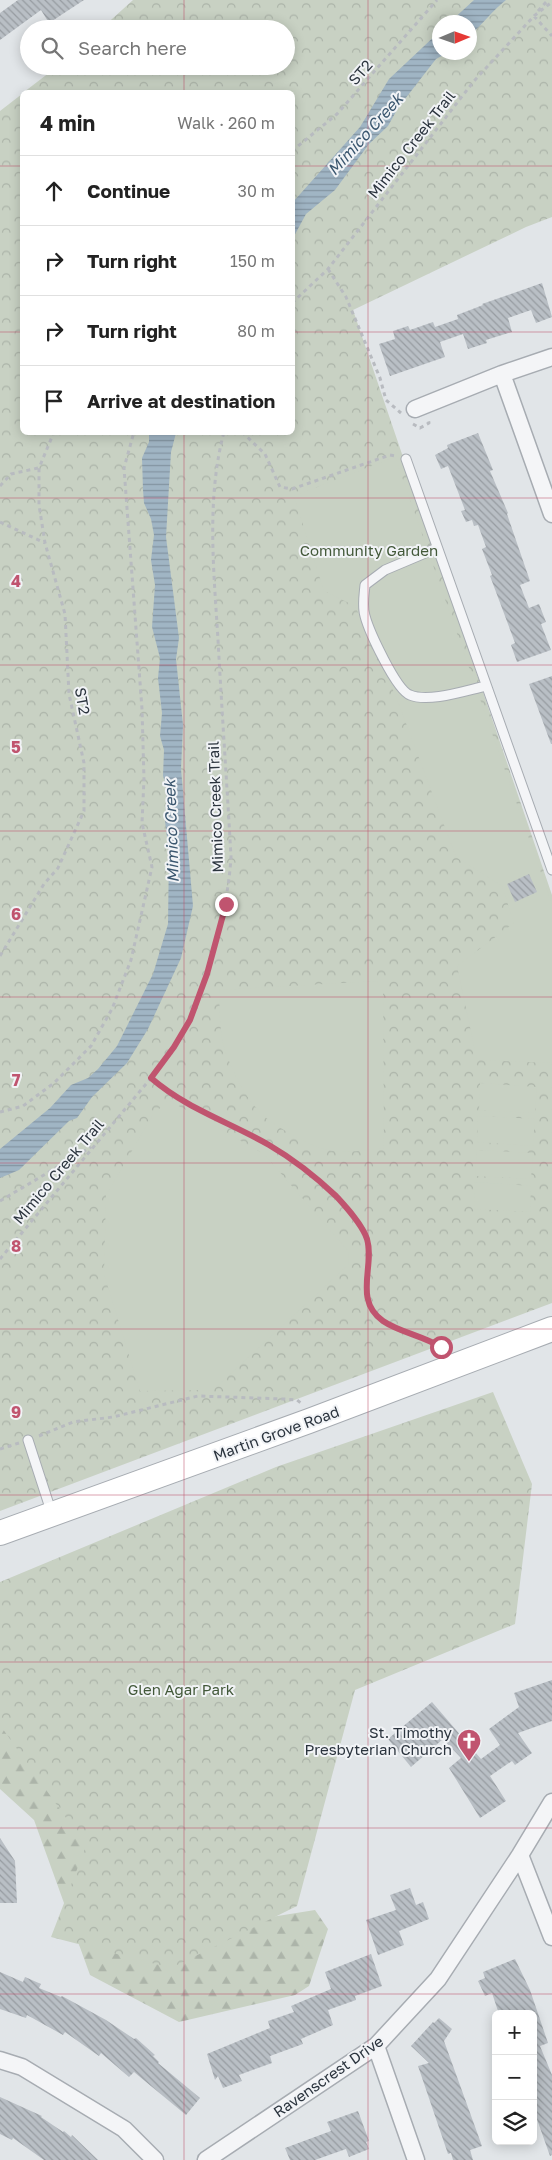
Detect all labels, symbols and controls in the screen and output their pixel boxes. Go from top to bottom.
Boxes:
north arrow [432,15,477,60]
search box [20,20,295,75]
icon: search [38,34,66,62]
text: Search here [78,36,187,59]
street label: ST2 [344,56,376,88]
street label: Mimico Creek Trail [363,86,459,201]
water label: Mimico Creek [323,87,408,179]
text: 4 min [40,110,95,136]
text: Walk · 260 m [177,113,275,133]
icon: ahead [40,177,68,205]
text: Continue [87,179,170,202]
text: 30 m [238,181,275,201]
icon: right [40,247,68,275]
text: Turn right [87,249,177,272]
text: 150 m [230,251,275,271]
icon: right [40,317,68,345]
text: Turn right [87,319,177,342]
text: 80 m [237,321,275,341]
icon: arrive [40,387,68,415]
text: Arrive at destination [87,389,275,412]
park label: Community Garden [300,541,438,559]
text: 4 [11,571,21,591]
street label: ST2 [72,686,94,716]
text: 5 [11,737,21,757]
street label: Mimico Creek Trail [204,741,226,873]
water label: Mimico Creek [159,777,183,883]
route end [215,893,238,916]
text: 6 [11,904,21,924]
text: 7 [12,1070,21,1090]
street label: Mimico Creek Trail [9,1115,107,1227]
text: 8 [11,1236,21,1256]
route start [430,1336,453,1359]
text: 9 [11,1402,21,1422]
street label: Martin Grove Road [211,1402,341,1464]
park label: Glen Agar Park [128,1680,235,1698]
place label: St. Timothy Presbyterian Church [304,1723,453,1758]
church icon: St. Timothy Presbyterian Church [456,1728,482,1762]
map controls [492,2010,537,2145]
button: + [492,2010,537,2055]
street label: Ravenscrest Drive [270,2031,387,2121]
button: − [492,2055,537,2100]
button: layers [492,2100,537,2145]

